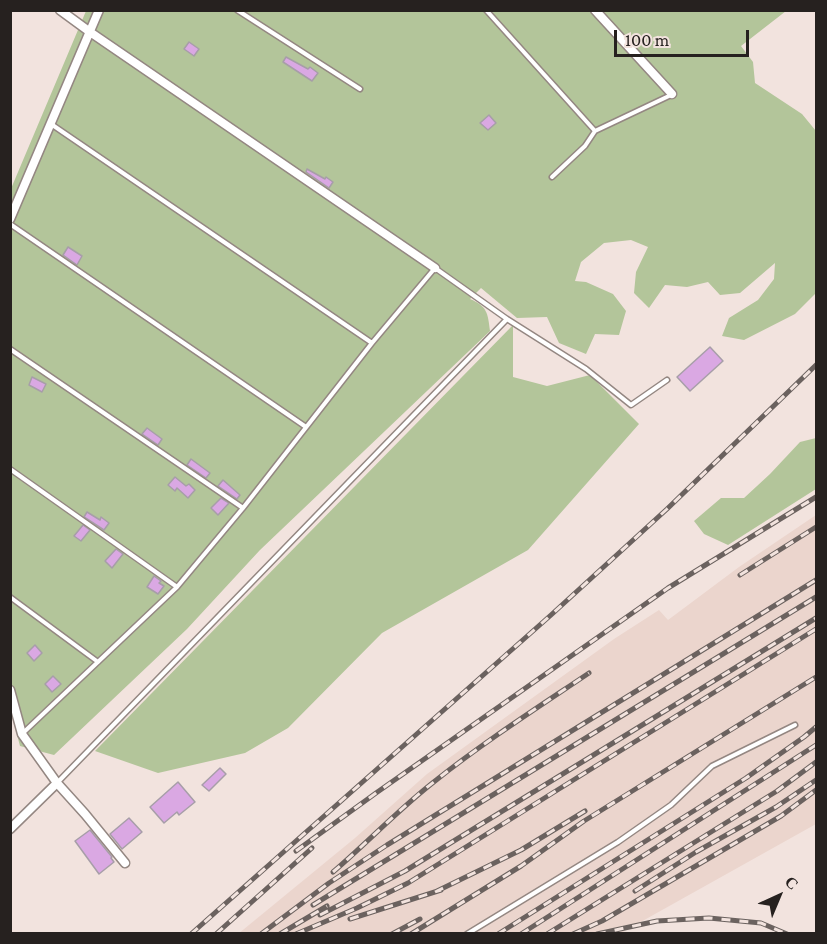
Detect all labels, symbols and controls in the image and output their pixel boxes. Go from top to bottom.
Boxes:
scale bar [617,18,752,56]
text: 100 m [625,30,669,50]
north arrow [749,866,809,926]
text: С [782,873,802,893]

